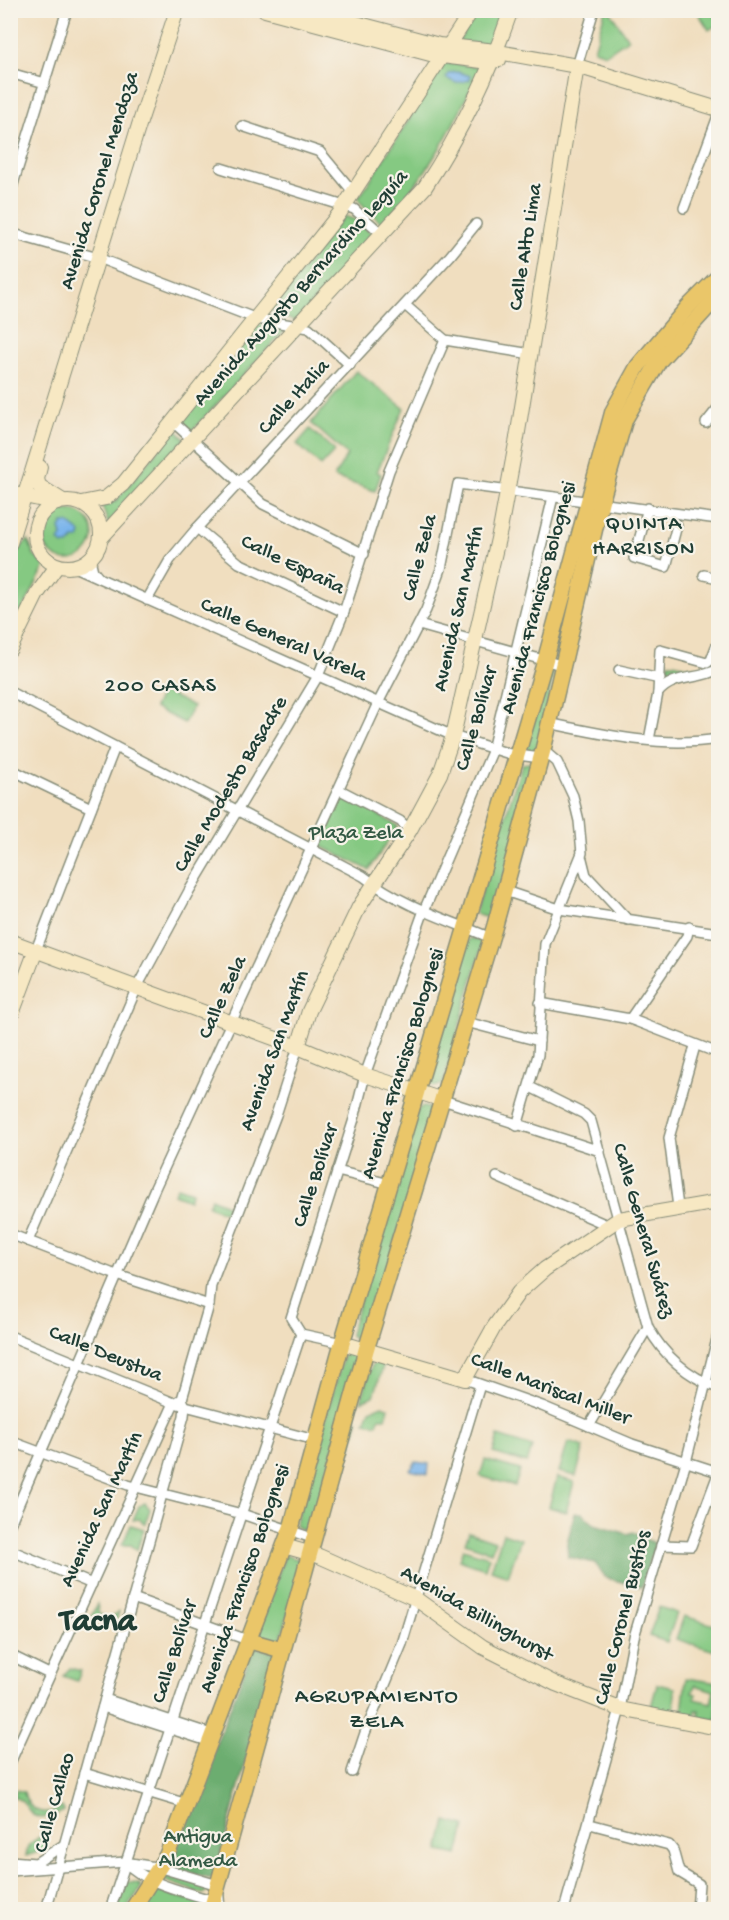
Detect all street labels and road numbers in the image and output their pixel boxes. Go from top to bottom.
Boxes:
street label: Avenida Coronel Mendoza [56,68,146,293]
street label: Avenida Augusto Bernardino Leguía [189,165,416,412]
street label: Calle Alto Lima [505,180,550,312]
street label: Calle Italia [254,354,337,441]
street label: Avenida Francisco Bolognesi [497,479,583,717]
street label: Calle Zela [397,511,445,604]
street label: Avenida San Martín [429,524,491,694]
street label: Calle España [236,530,349,602]
street label: Calle General Varela [196,593,371,689]
street label: Calle Bolívar [451,663,505,774]
street label: Calle Modesto Basadre [169,691,295,878]
street label: Avenida Francisco Bolognesi [357,945,451,1183]
street label: Calle Zela [194,951,255,1044]
street label: Avenida San Martín [235,967,317,1135]
street label: Calle Bolívar [289,1120,346,1231]
street label: Calle General Suárez [605,1141,679,1322]
street label: Calle Deustua [45,1321,167,1390]
street label: Calle Mariscal Miller [467,1348,635,1433]
street label: Avenida San Martín [56,1428,150,1592]
street label: Avenida Francisco Bolognesi [195,1461,297,1697]
street label: Calle Coronel Bustíos [590,1527,658,1708]
street label: Avenida Billinghurst [395,1561,559,1670]
street label: Calle Bolívar [148,1596,205,1707]
street label: Calle Callao [30,1750,82,1856]

